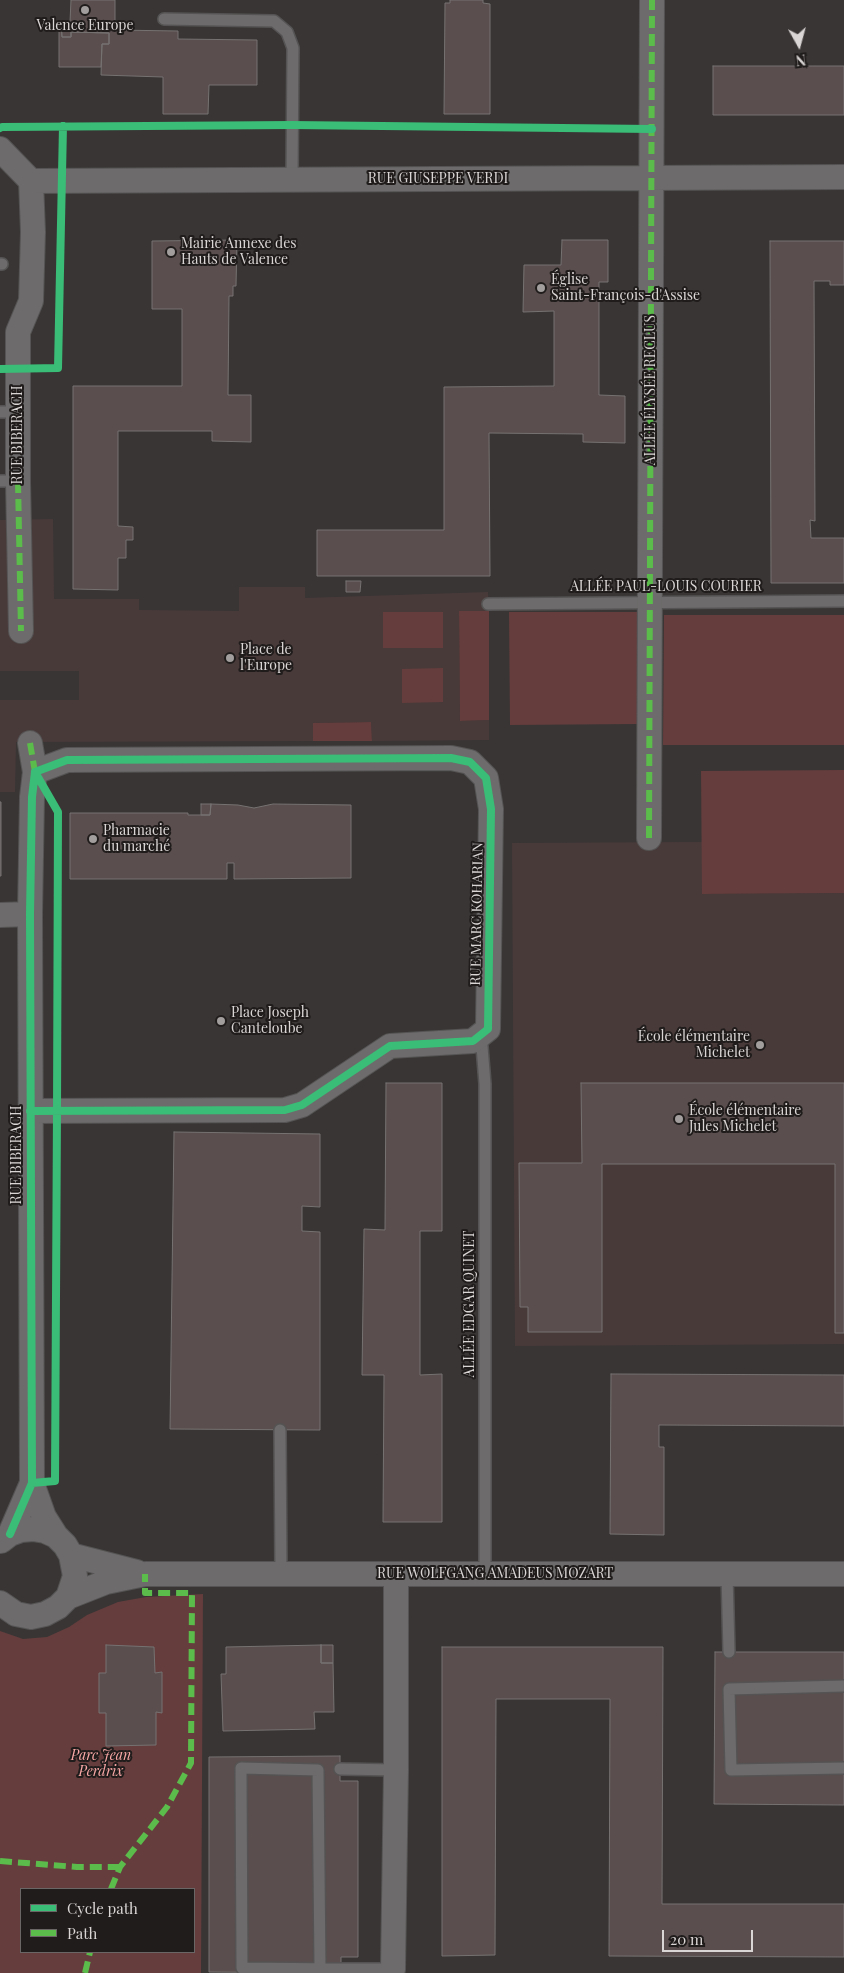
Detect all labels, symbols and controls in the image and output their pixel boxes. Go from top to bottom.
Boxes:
marker: Valence Europe [79,4,91,16]
place label: Valence Europe [36,18,134,34]
north arrow [774,20,824,70]
text: N [795,50,807,70]
street label: RUE GIUSEPPE VERDI [368,171,508,187]
place label: Mairie Annexe des Hauts de Valence [181,236,297,268]
marker: Mairie Annexe des Hauts de Valence [165,246,177,258]
place label: Église Saint-François-d'Assise [551,272,700,304]
marker: Église Saint-François-d'Assise [535,282,547,294]
street label: ALLÉE ÉLYSÉE RECLUS [643,315,659,465]
street label: RUE BIBERACH [10,385,26,485]
street label: ALLÉE PAUL-LOUIS COURIER [570,579,762,595]
place label: Place de l'Europe [240,642,292,674]
marker: Place de l'Europe [224,652,236,664]
place label: Pharmacie du marché [103,823,170,856]
marker: Pharmacie du marché [87,833,99,845]
street label: RUE MARC KOHARIAN [467,842,487,986]
place label: Place Joseph Canteloube [231,1005,309,1038]
marker: Place Joseph Canteloube [215,1015,227,1027]
place label: École élémentaire Michelet [638,1029,750,1062]
marker: École élémentaire Michelet [754,1039,766,1051]
place label: École élémentaire Jules Michelet [689,1103,801,1136]
street label: RUE BIBERACH [9,1105,25,1205]
marker: École élémentaire Jules Michelet [673,1113,685,1125]
street label: ALLÉE EDGAR QUINET [462,1231,478,1377]
street label: RUE WOLFGANG AMADEUS MOZART [377,1566,613,1582]
park label: Parc Jean Perdrix [71,1748,131,1780]
legend [20,1888,195,1953]
text: Cycle path [67,1898,138,1918]
scale bar [664,1920,755,1952]
text: Path [67,1923,97,1943]
text: 20 m [670,1929,703,1949]

